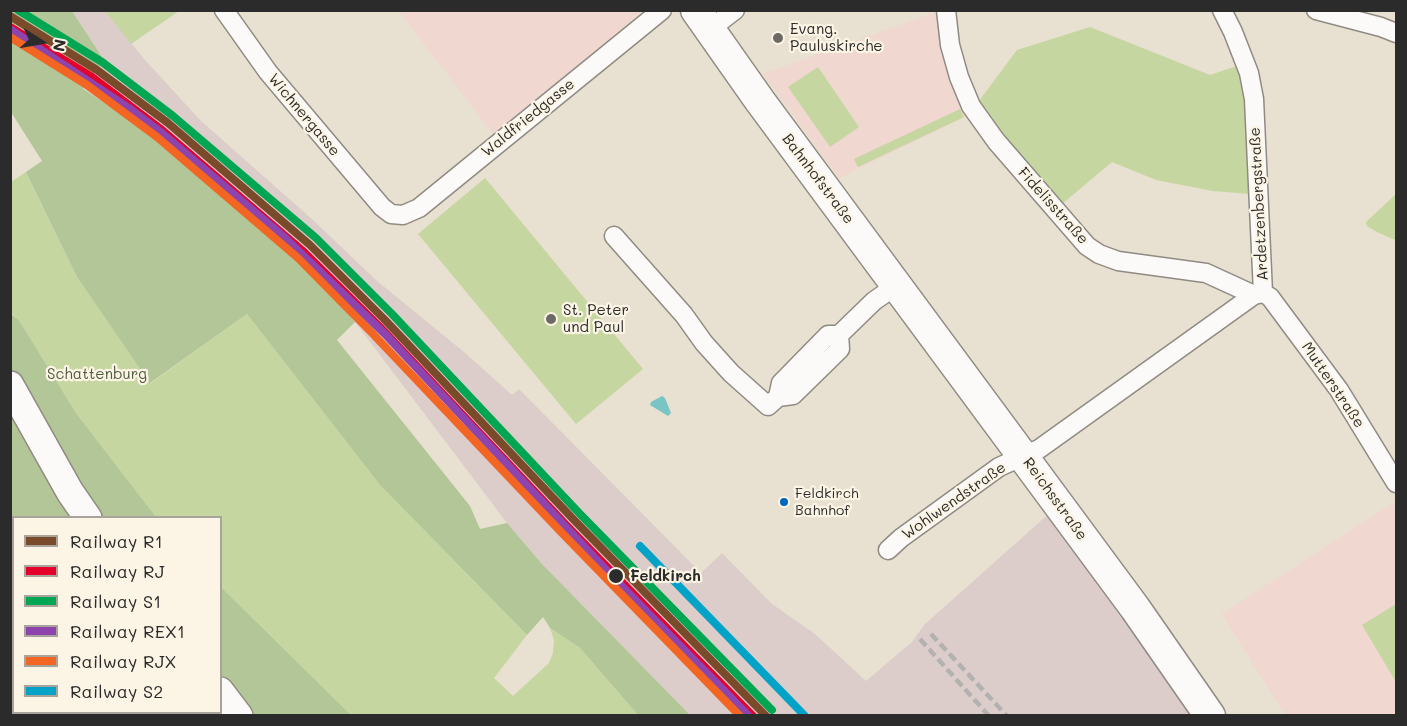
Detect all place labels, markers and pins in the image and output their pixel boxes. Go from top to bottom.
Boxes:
place label: Evang. Pauluskirche [790,20,883,55]
marker: Evang. Pauluskirche [771,31,785,45]
place label: St. Peter und Paul [563,301,629,336]
marker: St. Peter und Paul [544,312,558,326]
place label: Feldkirch Bahnhof [795,486,859,518]
marker: Feldkirch Bahnhof [778,496,790,508]
marker: Feldkirch [607,567,625,585]
place label: Feldkirch [630,567,701,585]

